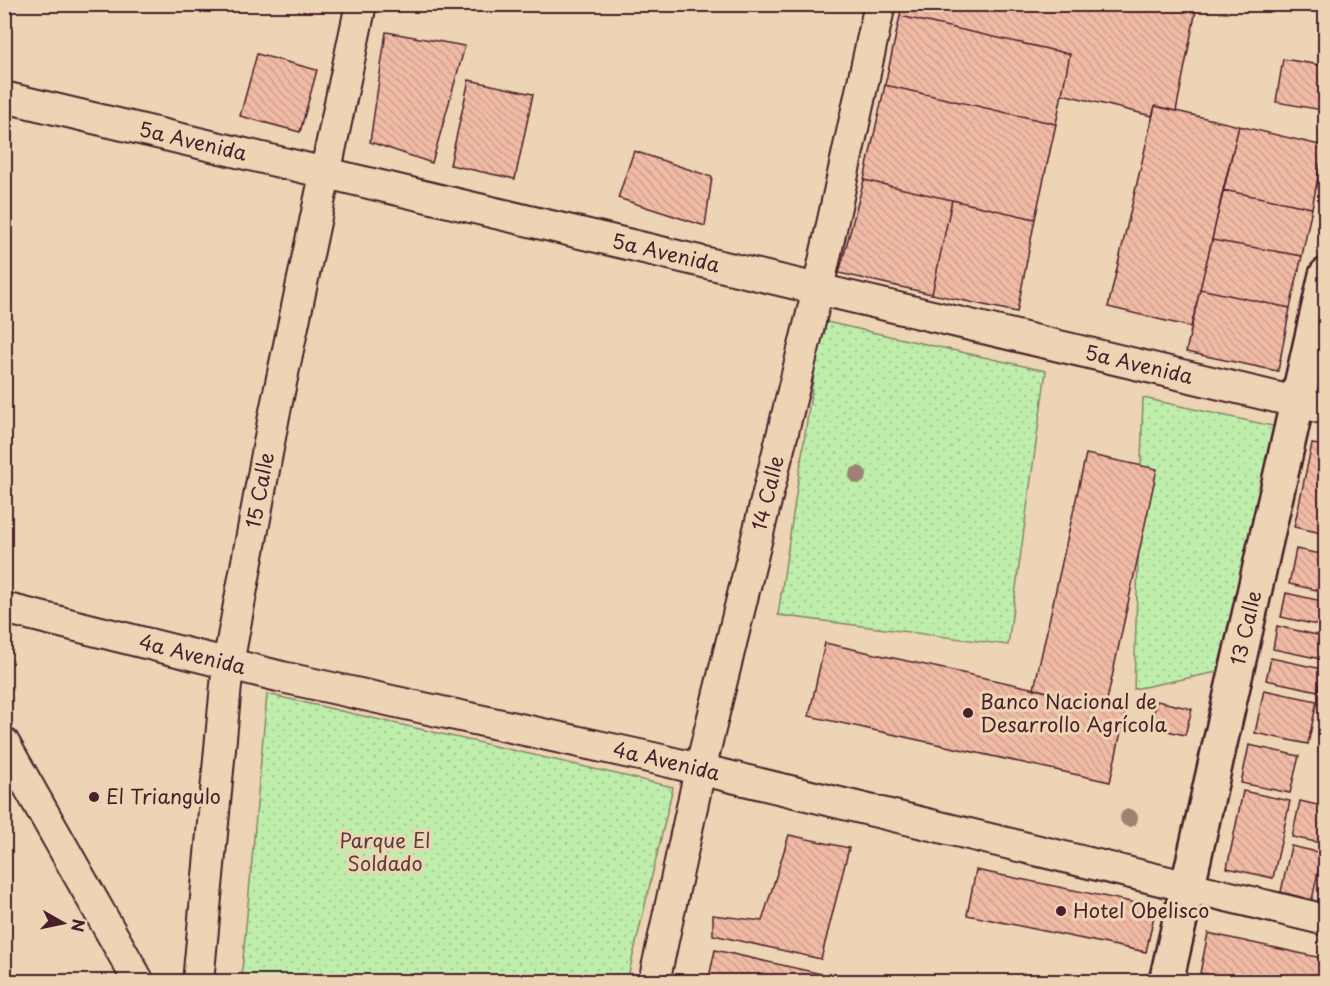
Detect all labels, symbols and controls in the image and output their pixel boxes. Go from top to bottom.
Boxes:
street label: 5a Avenida [136,113,250,168]
street label: 5a Avenida [609,225,723,280]
street label: 5a Avenida [1082,337,1196,391]
street label: 15 Calle [237,450,281,531]
street label: 14 Calle [743,452,791,533]
street label: 13 Calle [1222,587,1268,668]
street label: 4a Avenida [136,626,249,682]
place label: Banco Nacional de Desarrollo Agrícola [980,686,1167,739]
marker: Banco Nacional de Desarrollo Agrícola [961,706,975,720]
street label: 4a Avenida [610,734,724,788]
place label: El Triangulo [106,781,221,811]
marker: El Triangulo [87,790,101,804]
park label: Parque El Soldado [339,825,431,878]
north arrow [33,893,93,953]
place label: Hotel Obelisco [1073,895,1209,925]
marker: Hotel Obelisco [1054,904,1068,918]
text: N [66,917,92,934]

